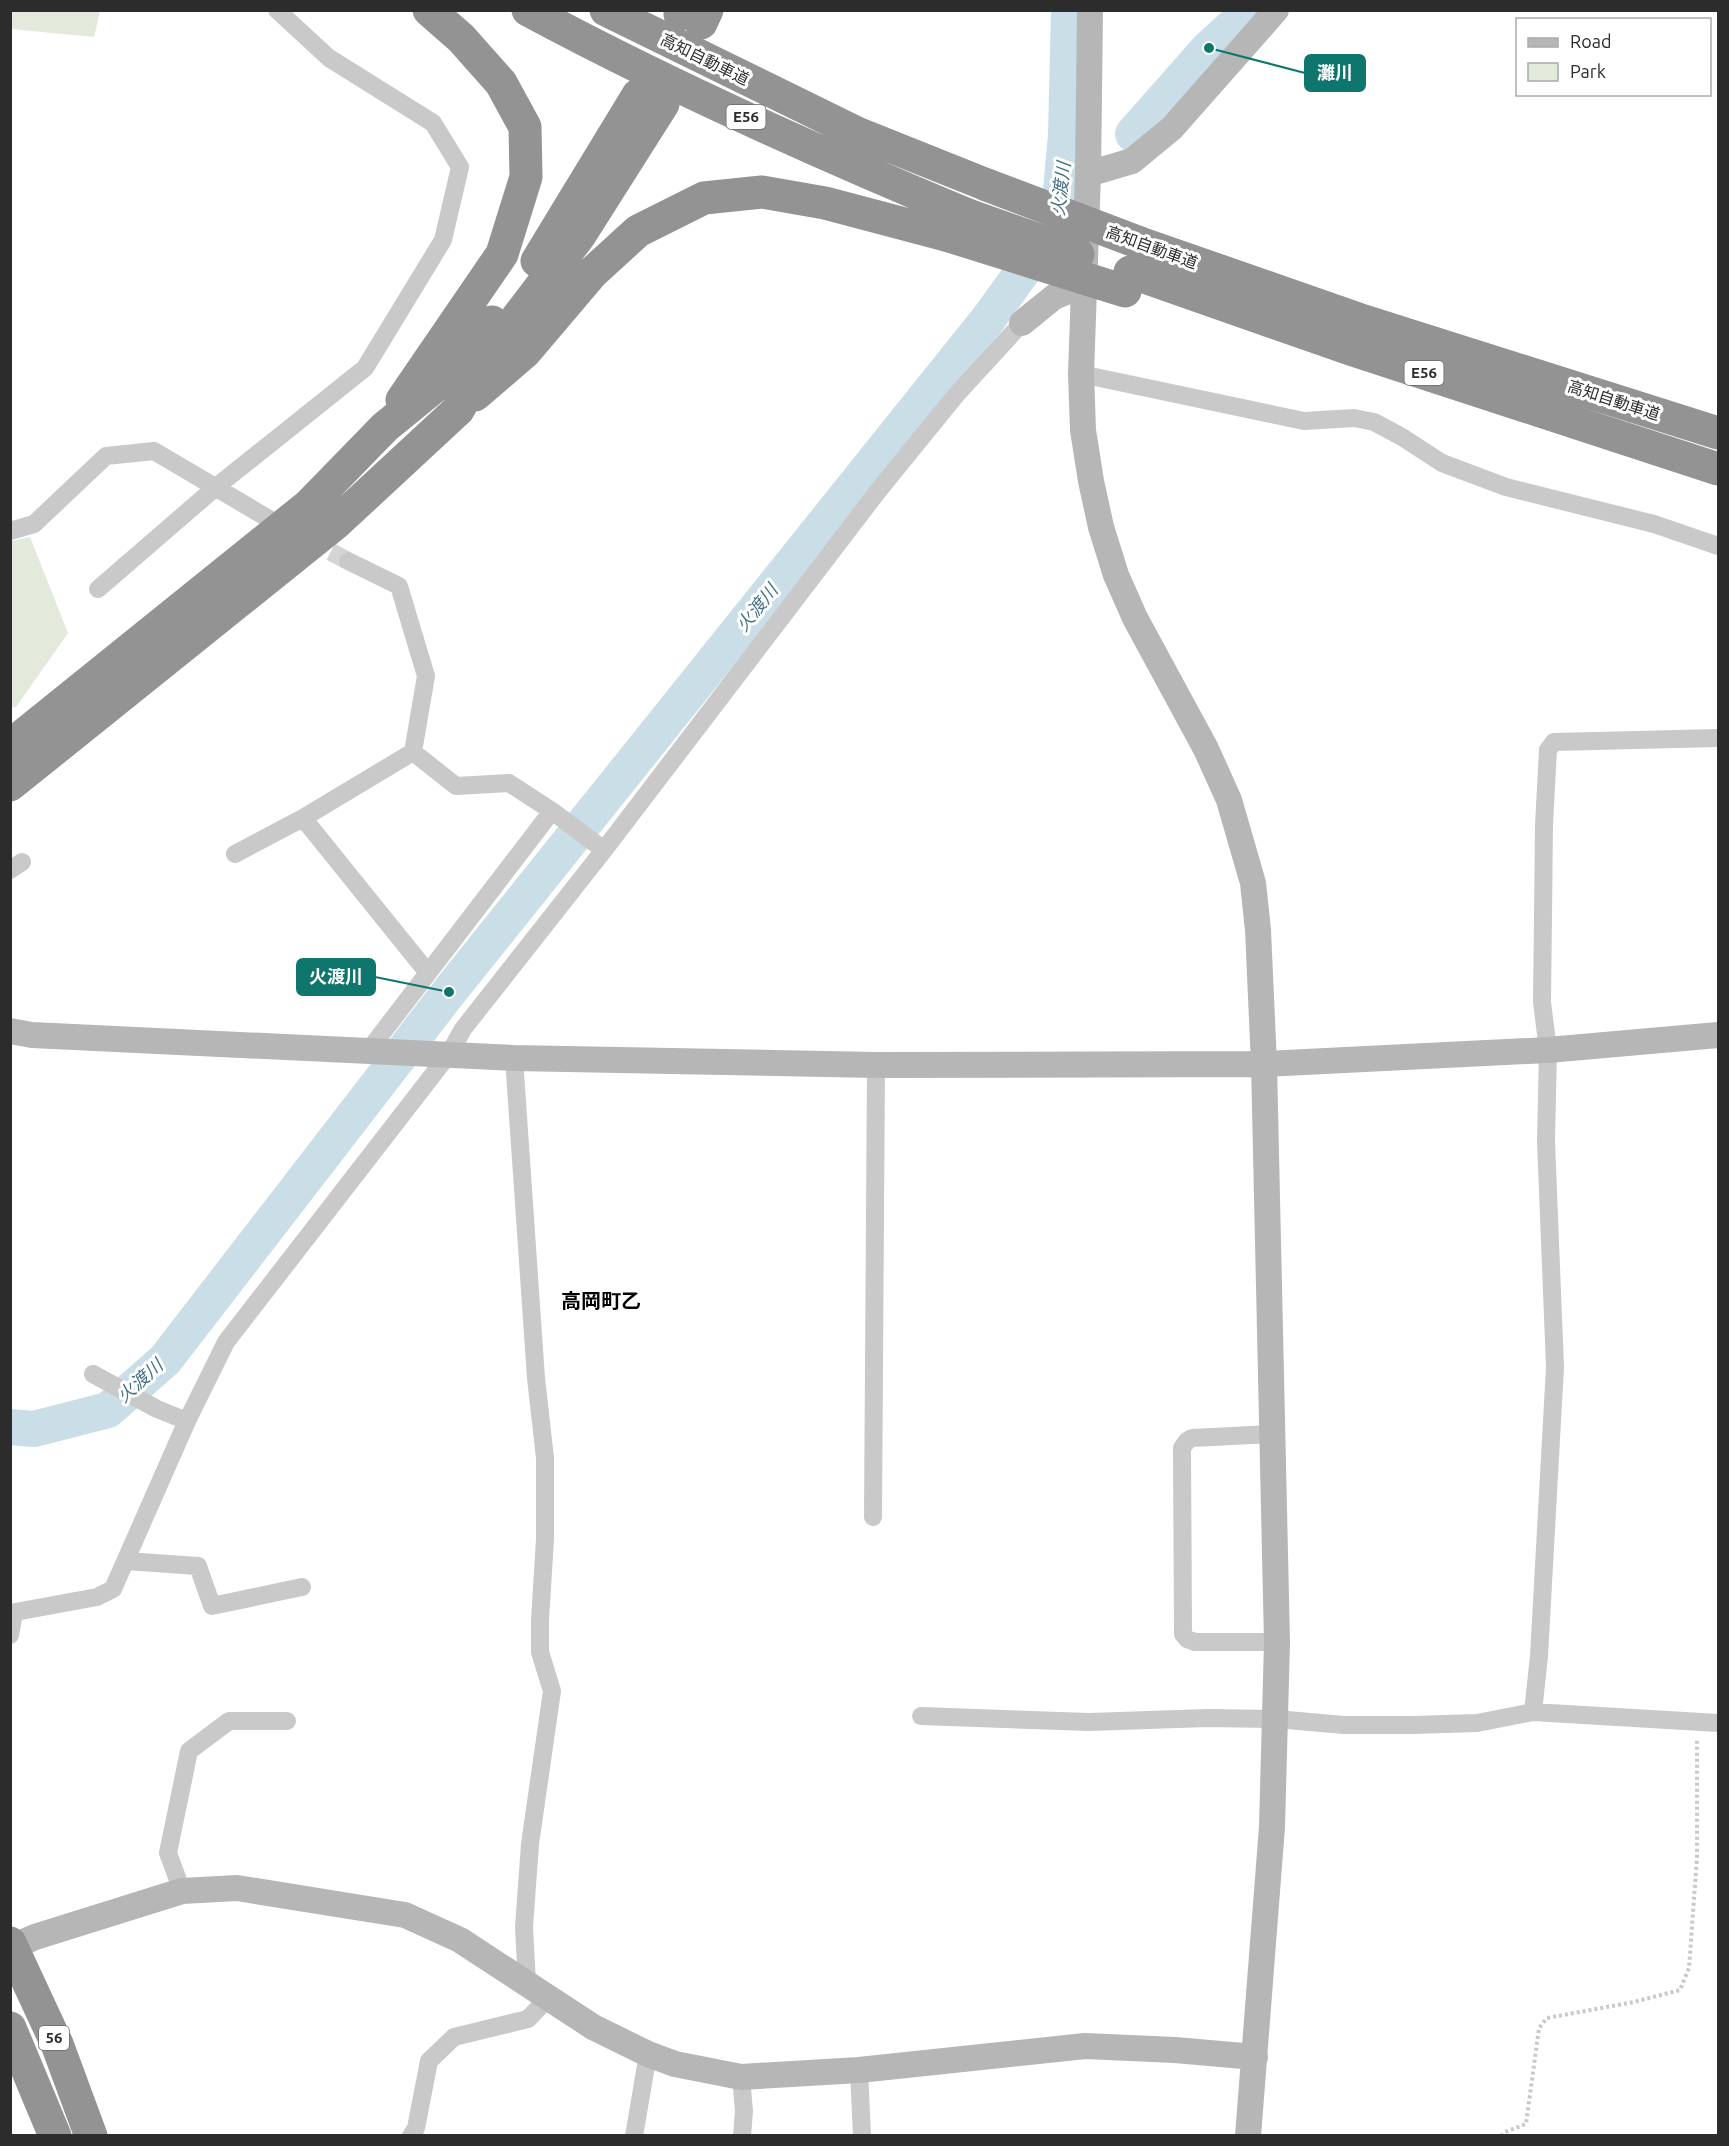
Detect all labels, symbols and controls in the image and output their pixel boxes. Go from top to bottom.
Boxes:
legend [1516,18,1711,96]
street label: 高知自動車道 [658,30,752,88]
text: Road [1570,31,1612,51]
callout: 灘川 [1305,55,1365,91]
text: Park [1570,61,1606,81]
text: 灘川 [1317,62,1353,82]
road number: E56 [726,105,766,129]
water label: 火渡川 [1047,159,1073,217]
street label: 高知自動車道 [1104,222,1200,272]
road number: E56 [1404,361,1444,385]
street label: 高知自動車道 [1566,377,1662,423]
water label: 火渡川 [731,579,782,635]
callout: 火渡川 [297,959,375,995]
text: 火渡川 [309,966,363,986]
district label: 高岡町乙 [561,1289,641,1312]
water label: 火渡川 [113,1353,168,1406]
road number: 56 [39,2026,69,2050]

